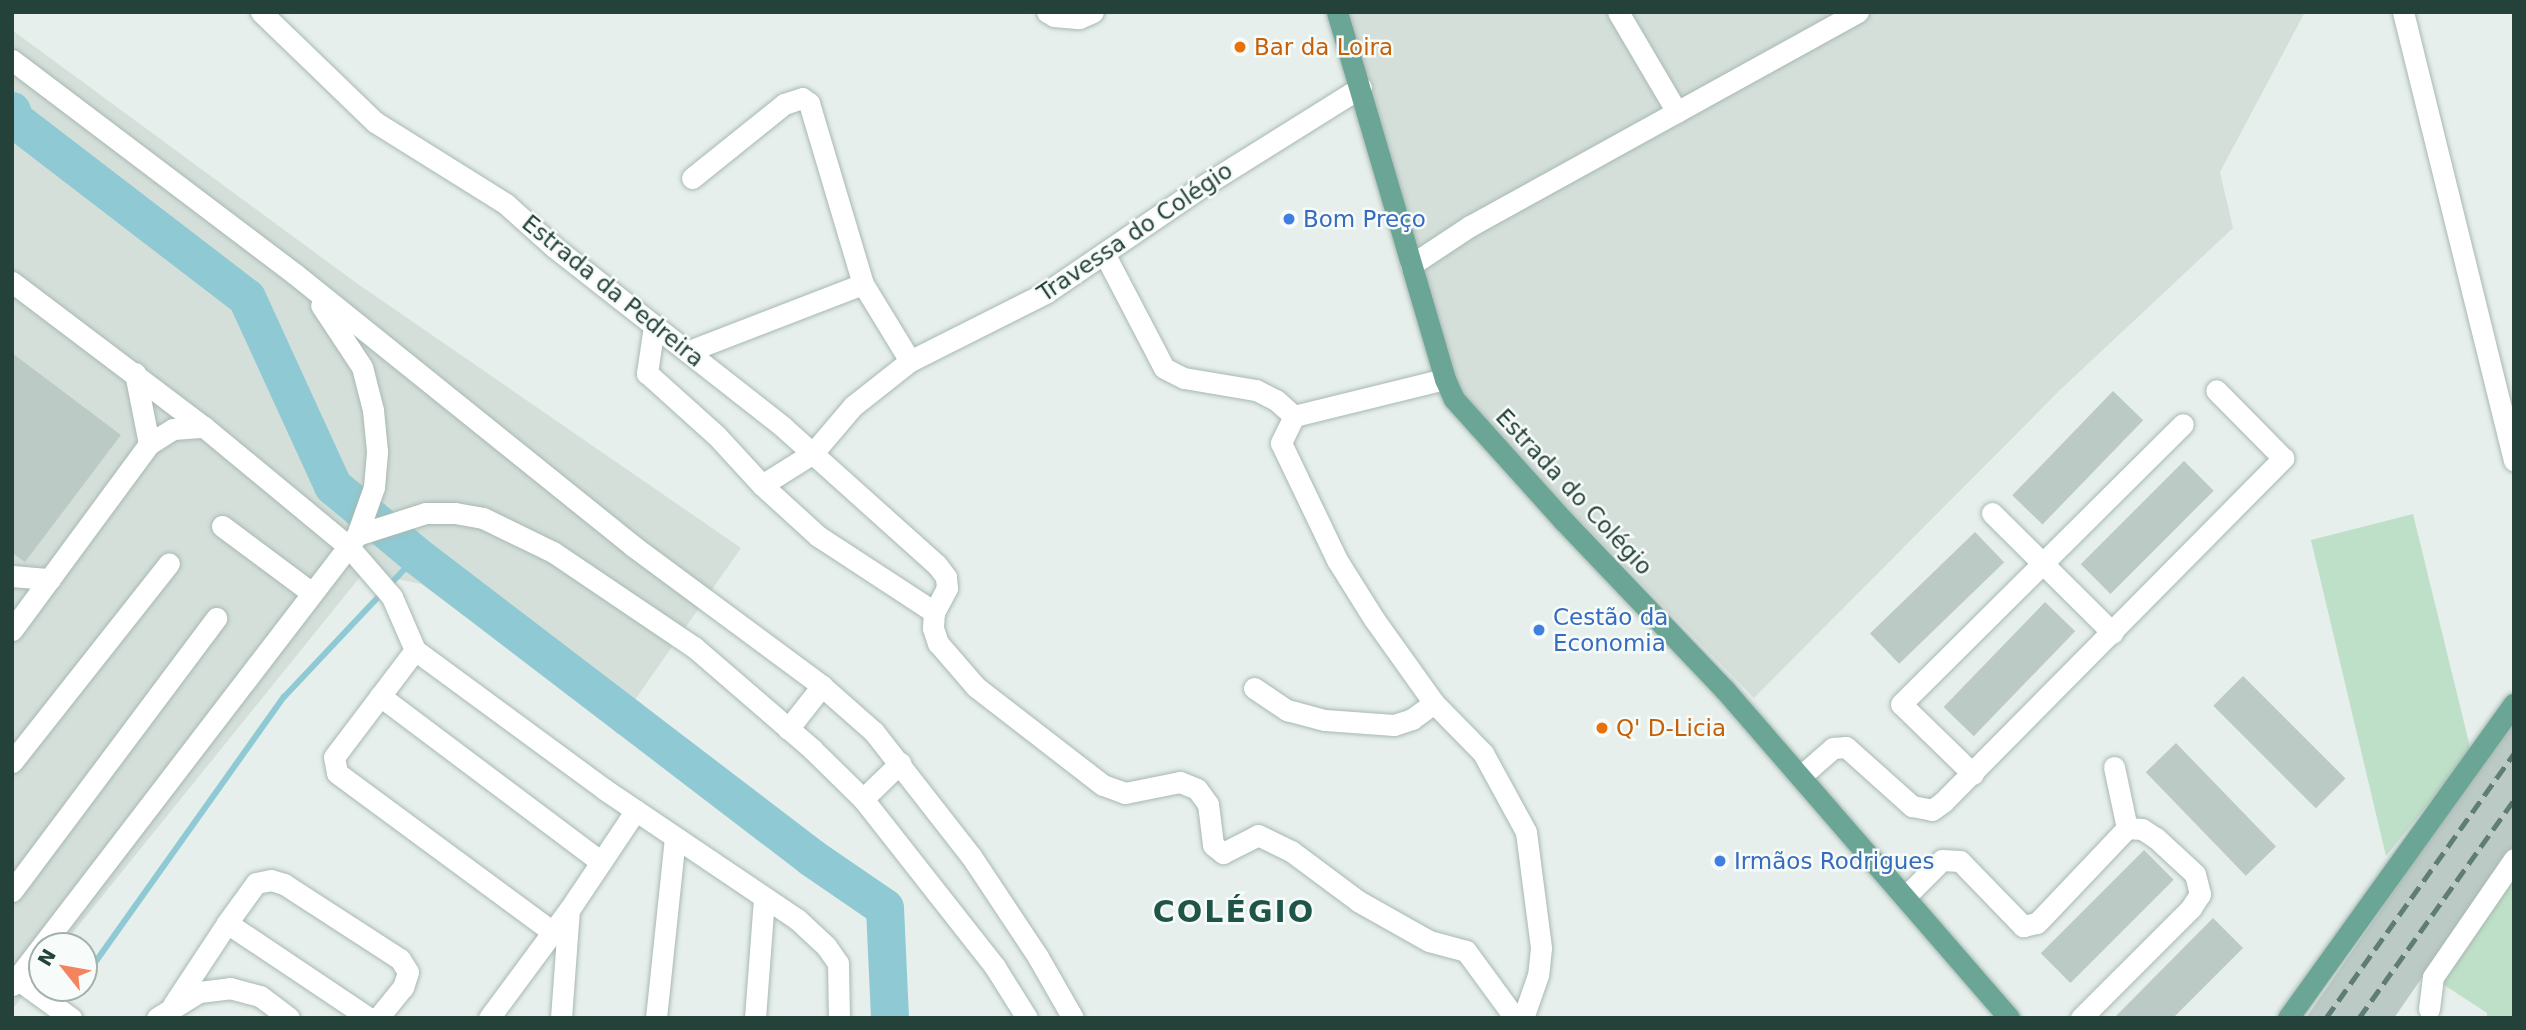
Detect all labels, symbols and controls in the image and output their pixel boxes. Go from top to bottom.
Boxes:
place label: Bar da Loira [1254,33,1393,61]
marker: Bar da Loira [1232,39,1248,55]
street label: Travessa do Colégio [1032,157,1238,307]
place label: Bom Preço [1303,205,1426,233]
street label: Estrada da Pedreira [517,209,709,373]
marker: Bom Preço [1281,211,1297,227]
street label: Estrada do Colégio [1490,403,1658,581]
place label: Cestão da Economia [1553,603,1668,657]
marker: Cestão da Economia [1531,622,1547,638]
place label: Q' D-Licia [1616,714,1726,742]
marker: Q' D-Licia [1594,720,1610,736]
place label: Irmãos Rodrigues [1734,847,1934,875]
marker: Irmãos Rodrigues [1712,853,1728,869]
district label: COLÉGIO [1154,894,1314,930]
north arrow [28,932,98,1002]
text: N [33,945,60,970]

